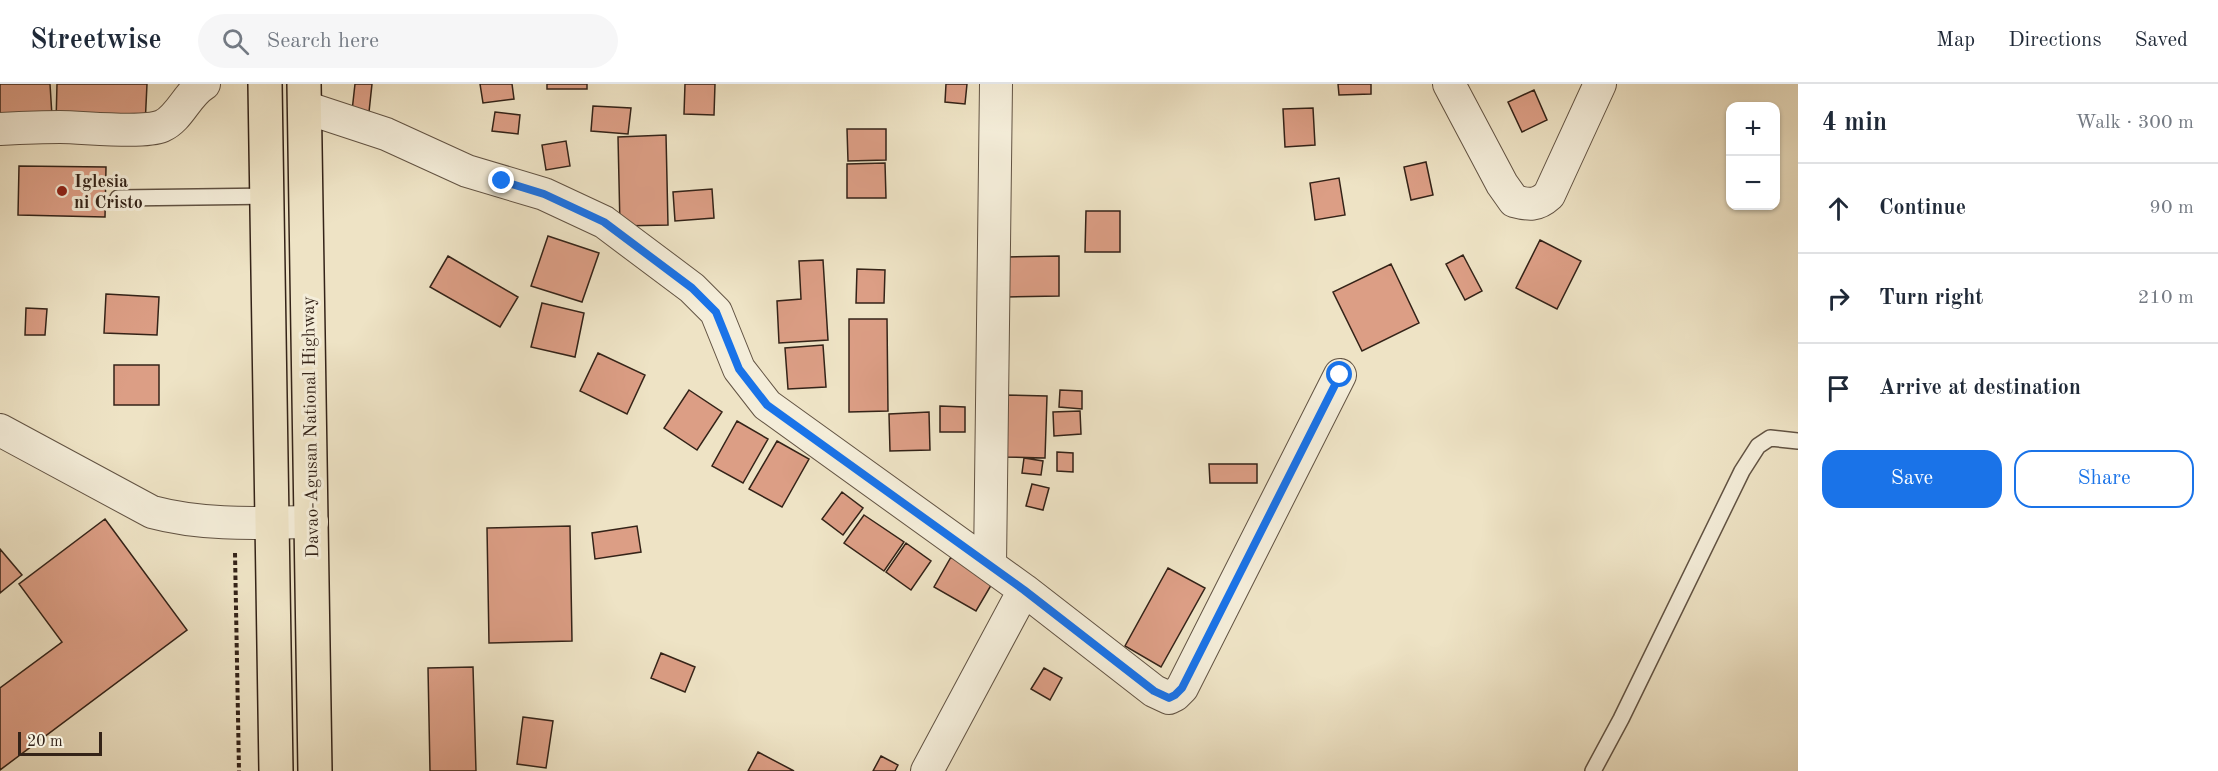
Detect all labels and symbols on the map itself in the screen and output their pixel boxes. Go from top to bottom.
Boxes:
route end [488,167,514,193]
place label: Iglesia ni Cristo [74,173,143,212]
marker: Iglesia ni Cristo [55,184,69,198]
street label: Davao-Agusan National Highway [300,295,322,558]
route start [1326,361,1352,387]
scale bar [18,729,102,756]

